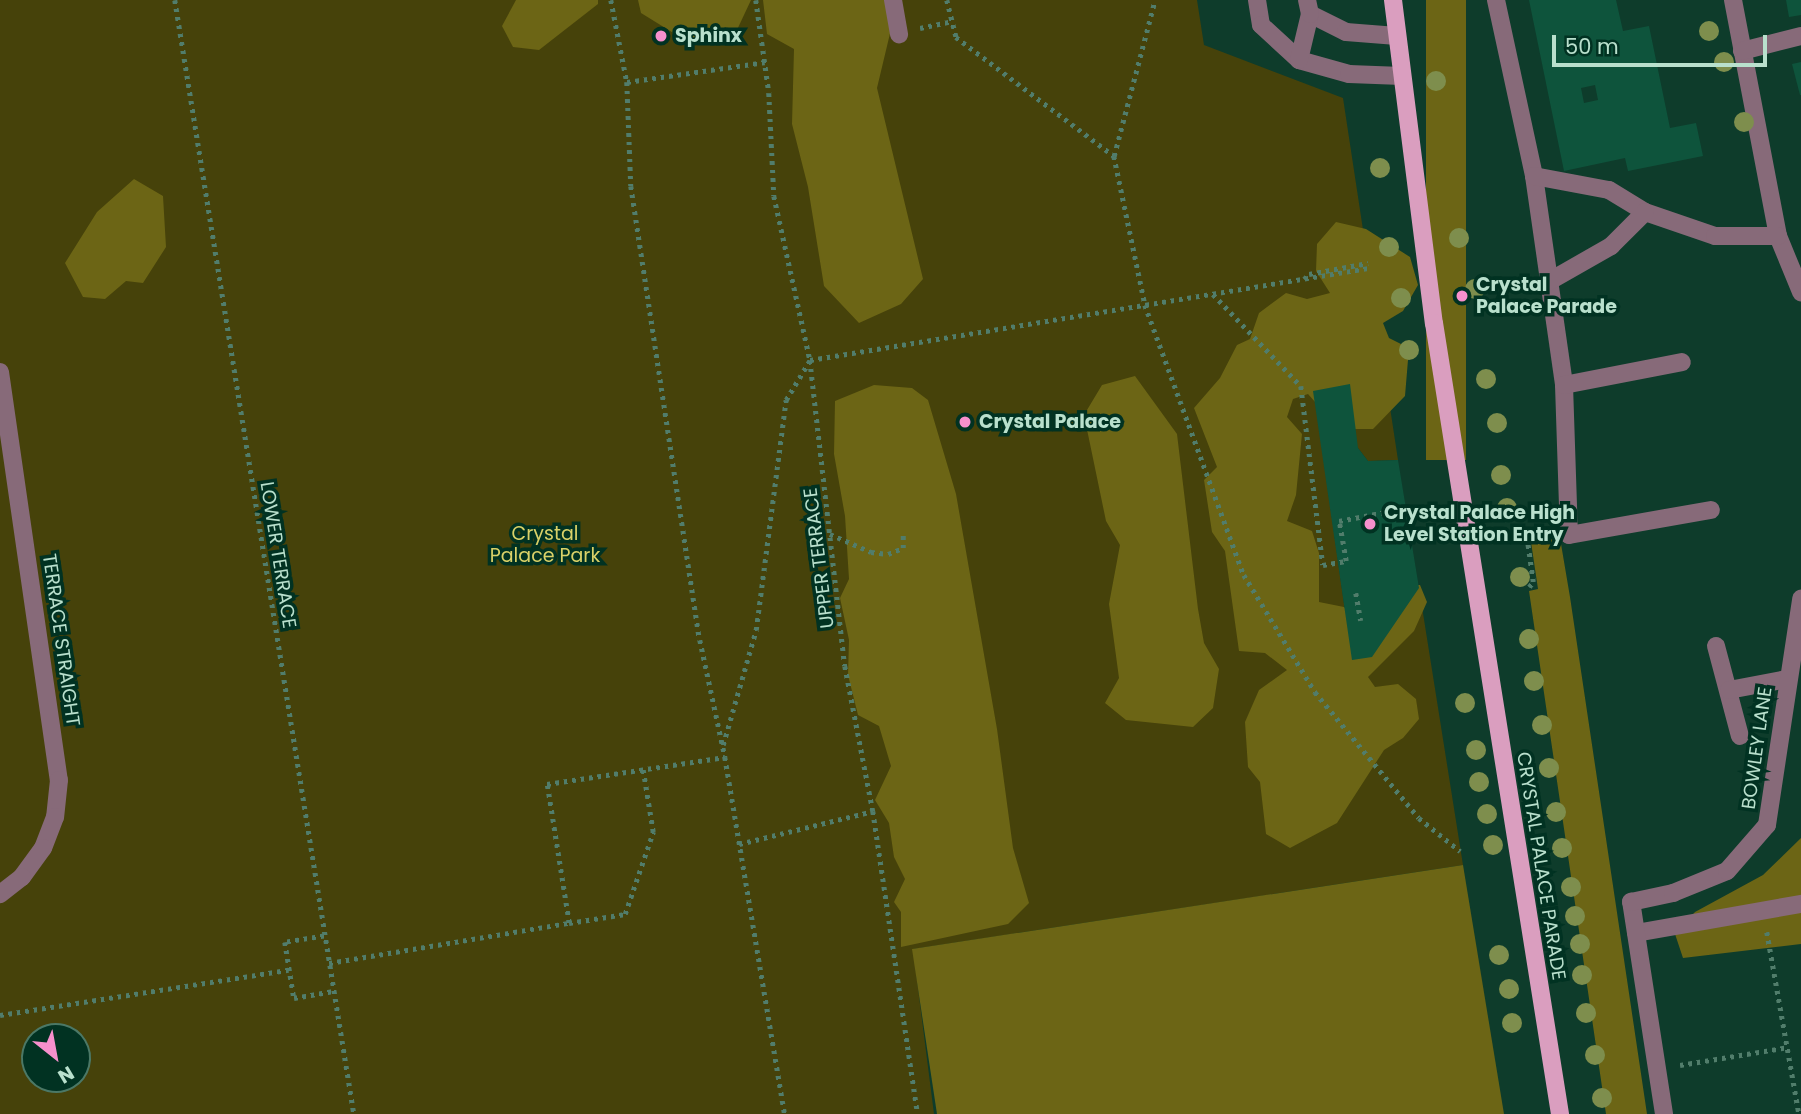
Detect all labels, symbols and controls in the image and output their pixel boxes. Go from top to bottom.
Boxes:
scale bar [1556,21,1771,65]
place label: Sphinx [675,25,742,47]
marker: Sphinx [653,28,669,44]
text: 50 m [1565,32,1619,61]
place label: Crystal Palace Parade [1476,274,1617,318]
marker: Crystal Palace Parade [1454,288,1470,304]
place label: Crystal Palace [979,411,1121,433]
marker: Crystal Palace [957,414,973,430]
street label: LOWER TERRACE [255,480,301,630]
street label: UPPER TERRACE [799,486,839,630]
place label: Crystal Palace High Level Station Entry [1384,502,1575,546]
marker: Crystal Palace High Level Station Entry [1362,516,1378,532]
park label: Crystal Palace Park [490,523,600,567]
street label: TERRACE STRAIGHT [38,552,84,728]
street label: BOWLEY LANE [1737,685,1777,811]
street label: CRYSTAL PALACE PARADE [1512,750,1570,982]
north arrow [21,1023,91,1093]
text: N [53,1059,79,1090]

